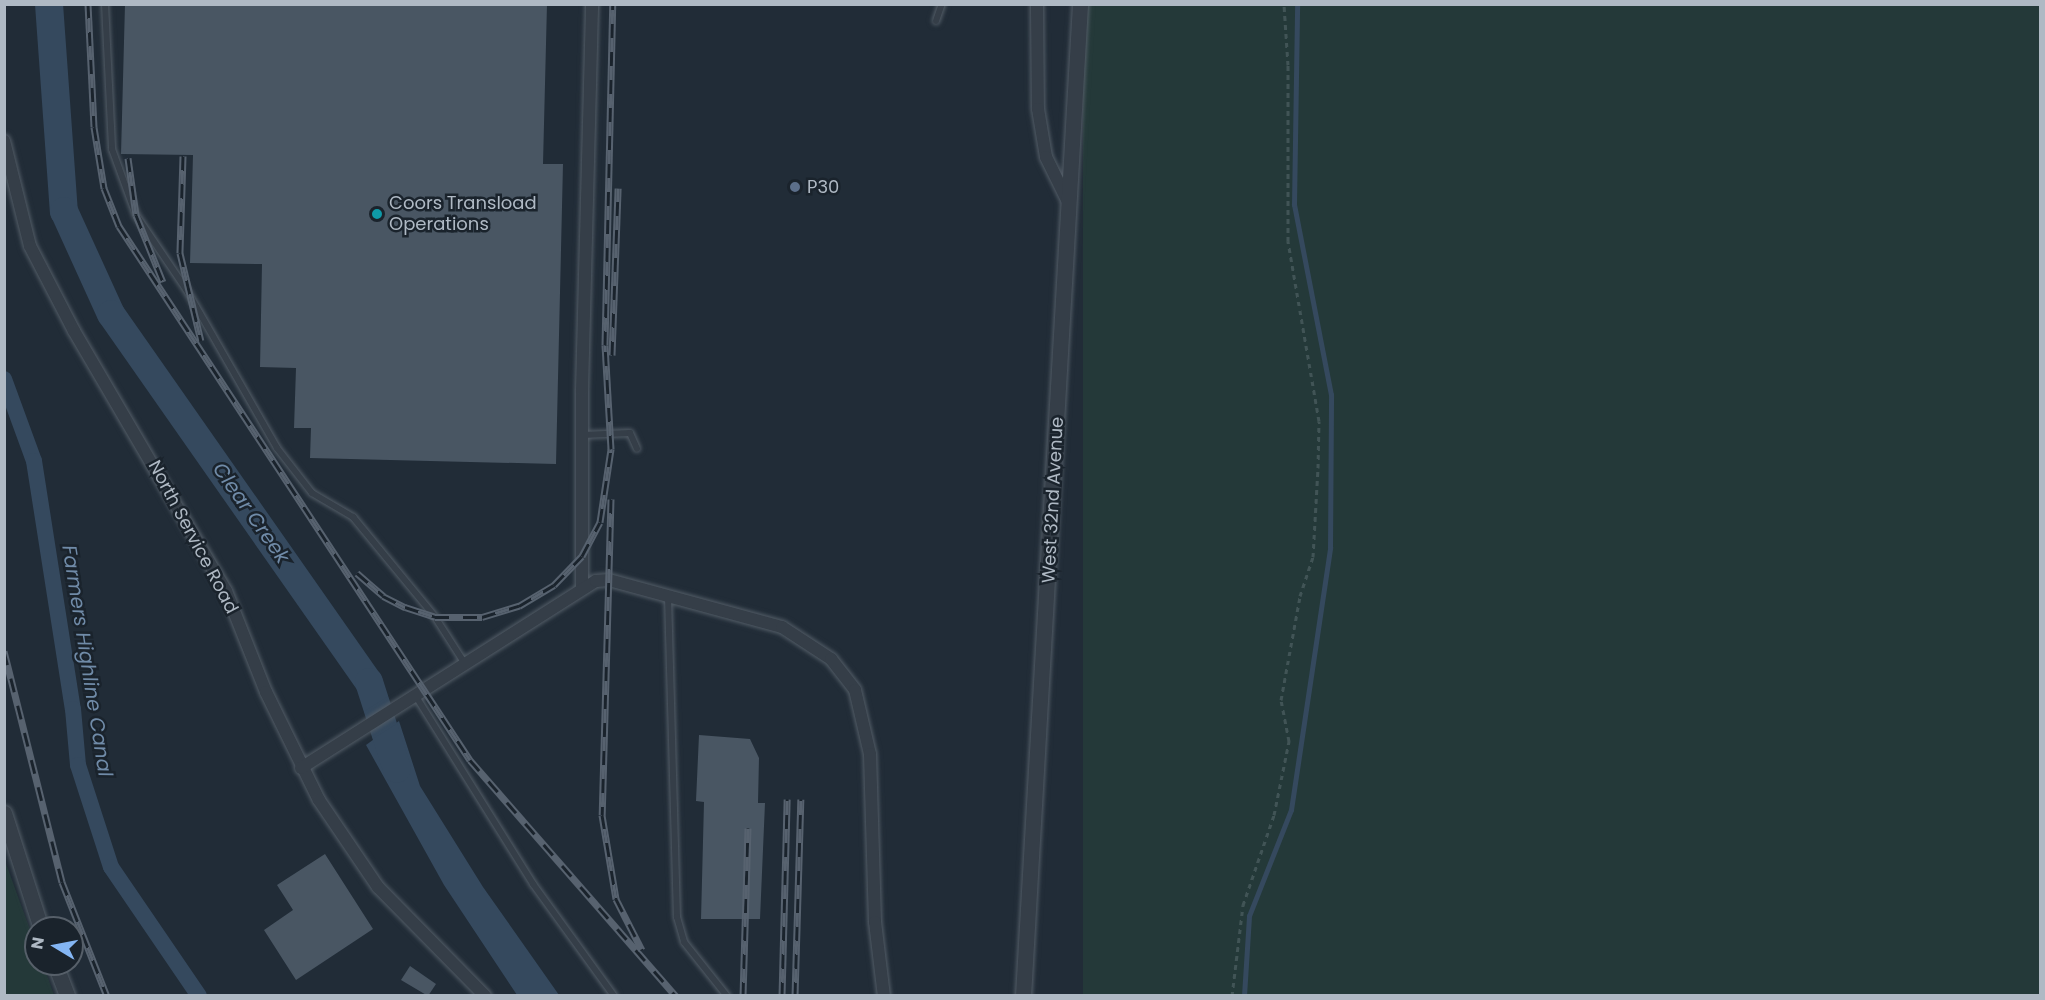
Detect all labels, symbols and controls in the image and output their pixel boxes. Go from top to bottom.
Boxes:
place label: P30 [807,176,839,198]
marker: P30 [788,180,802,194]
place label: Coors Transload Operations [389,193,537,236]
marker: Coors Transload Operations [370,207,384,221]
street label: West 32nd Avenue [1038,416,1068,584]
street label: North Service Road [143,457,243,617]
water label: Clear Creek [207,458,295,568]
water label: Farmers Highline Canal [57,543,117,779]
north arrow [24,916,84,976]
text: N [25,935,50,951]

